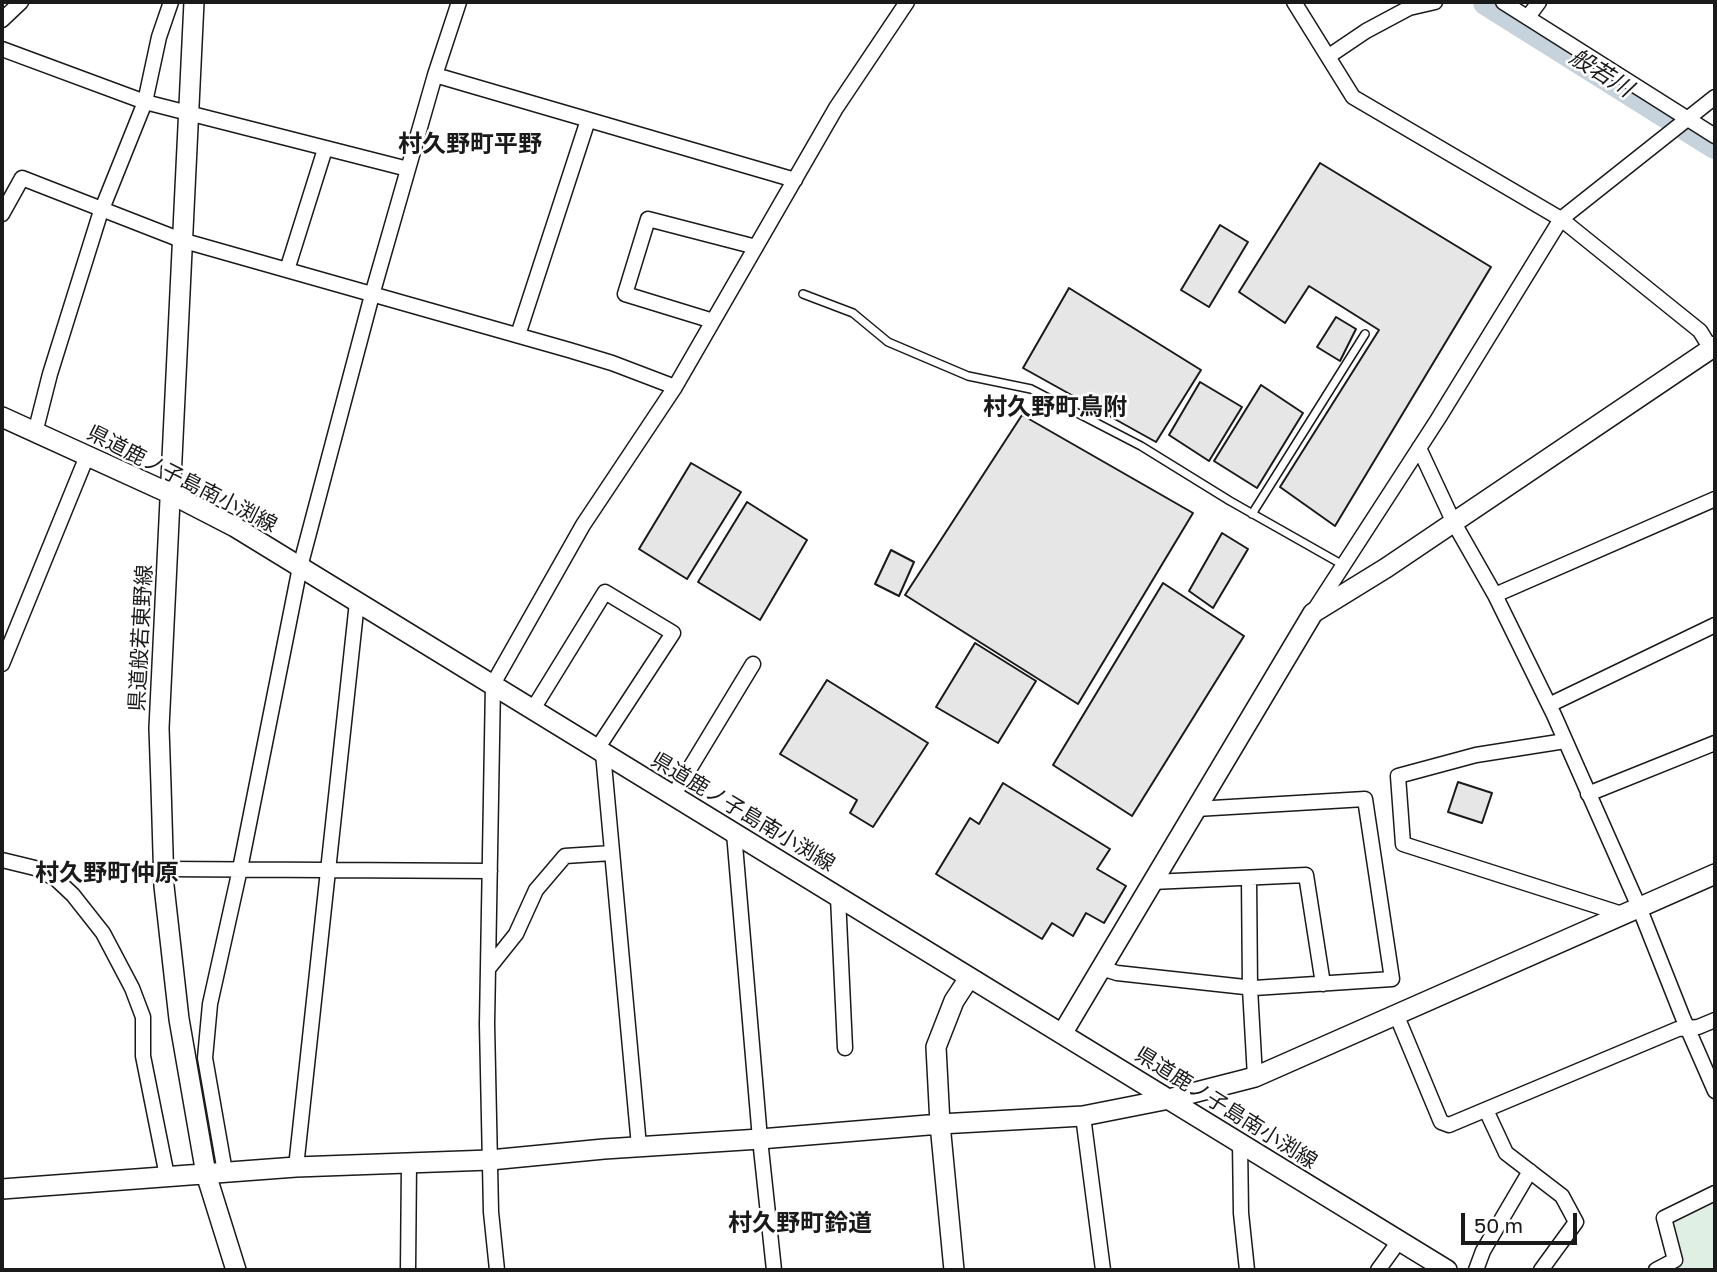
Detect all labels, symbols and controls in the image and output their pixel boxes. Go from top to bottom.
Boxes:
water label: 般若川 [1564,43,1638,103]
district label: 村久野町平野 [398,130,542,158]
district label: 村久野町鳥附 [983,393,1127,421]
street label: 県道鹿ノ子島南小渕線 [83,420,281,538]
street label: 県道般若東野線 [125,564,157,712]
street label: 県道鹿ノ子島南小渕線 [647,747,839,877]
district label: 村久野町仲原 [35,859,179,887]
street label: 県道鹿ノ子島南小渕線 [1130,1042,1322,1174]
scale bar [1465,1198,1580,1242]
district label: 村久野町鈴道 [728,1209,872,1237]
text: 50 m [1474,1212,1523,1238]

